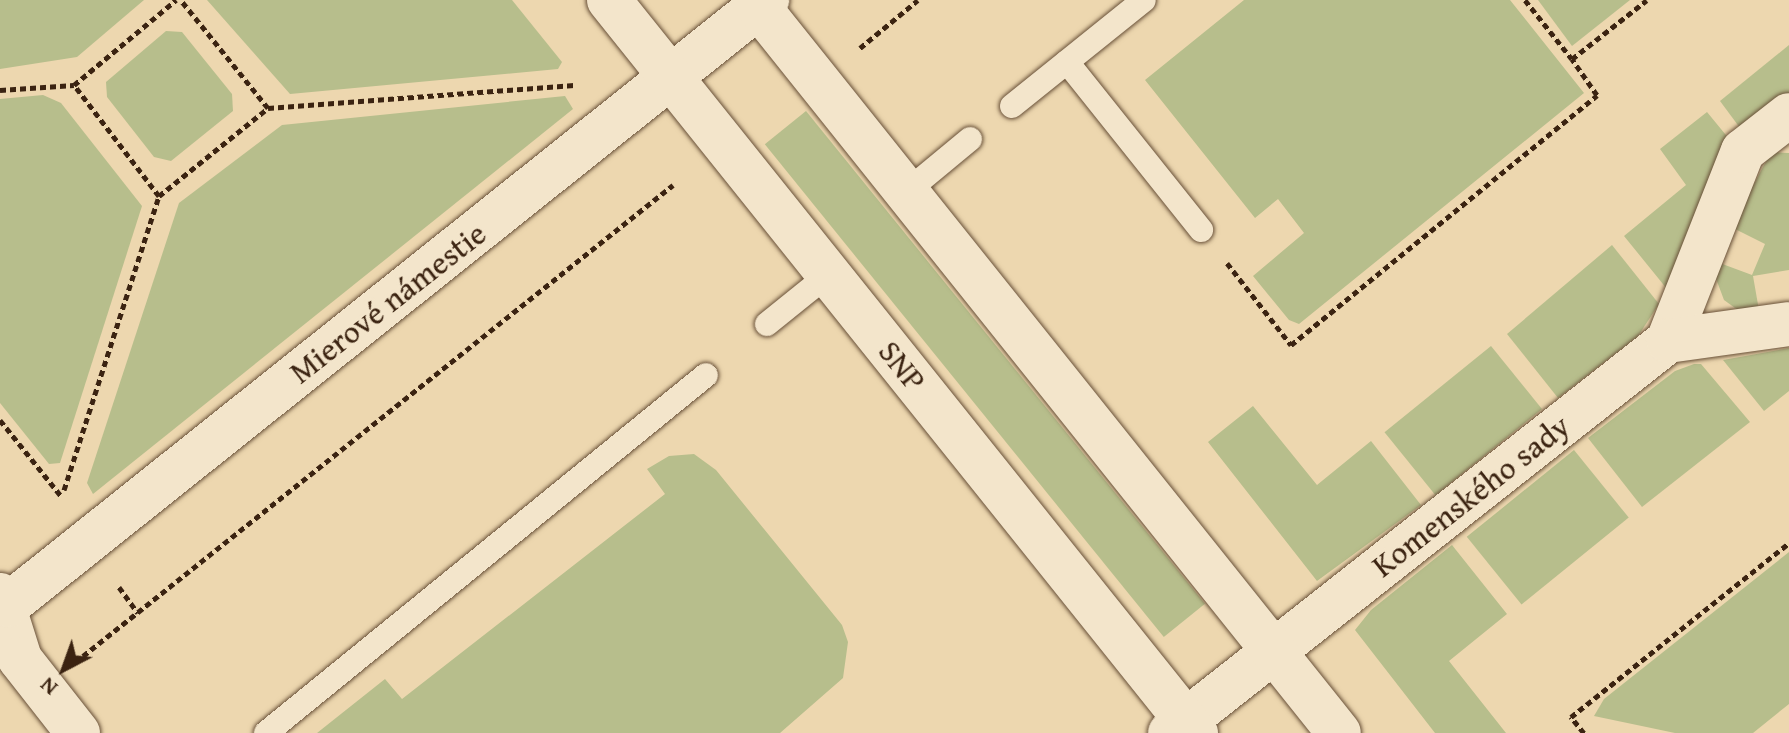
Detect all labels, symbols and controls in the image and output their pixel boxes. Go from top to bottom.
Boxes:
street label: Mierové námestie [282,214,494,392]
street label: SNP [870,333,934,399]
street label: Komenského sady [1364,407,1578,585]
north arrow [24,629,104,709]
text: N [32,670,64,704]

